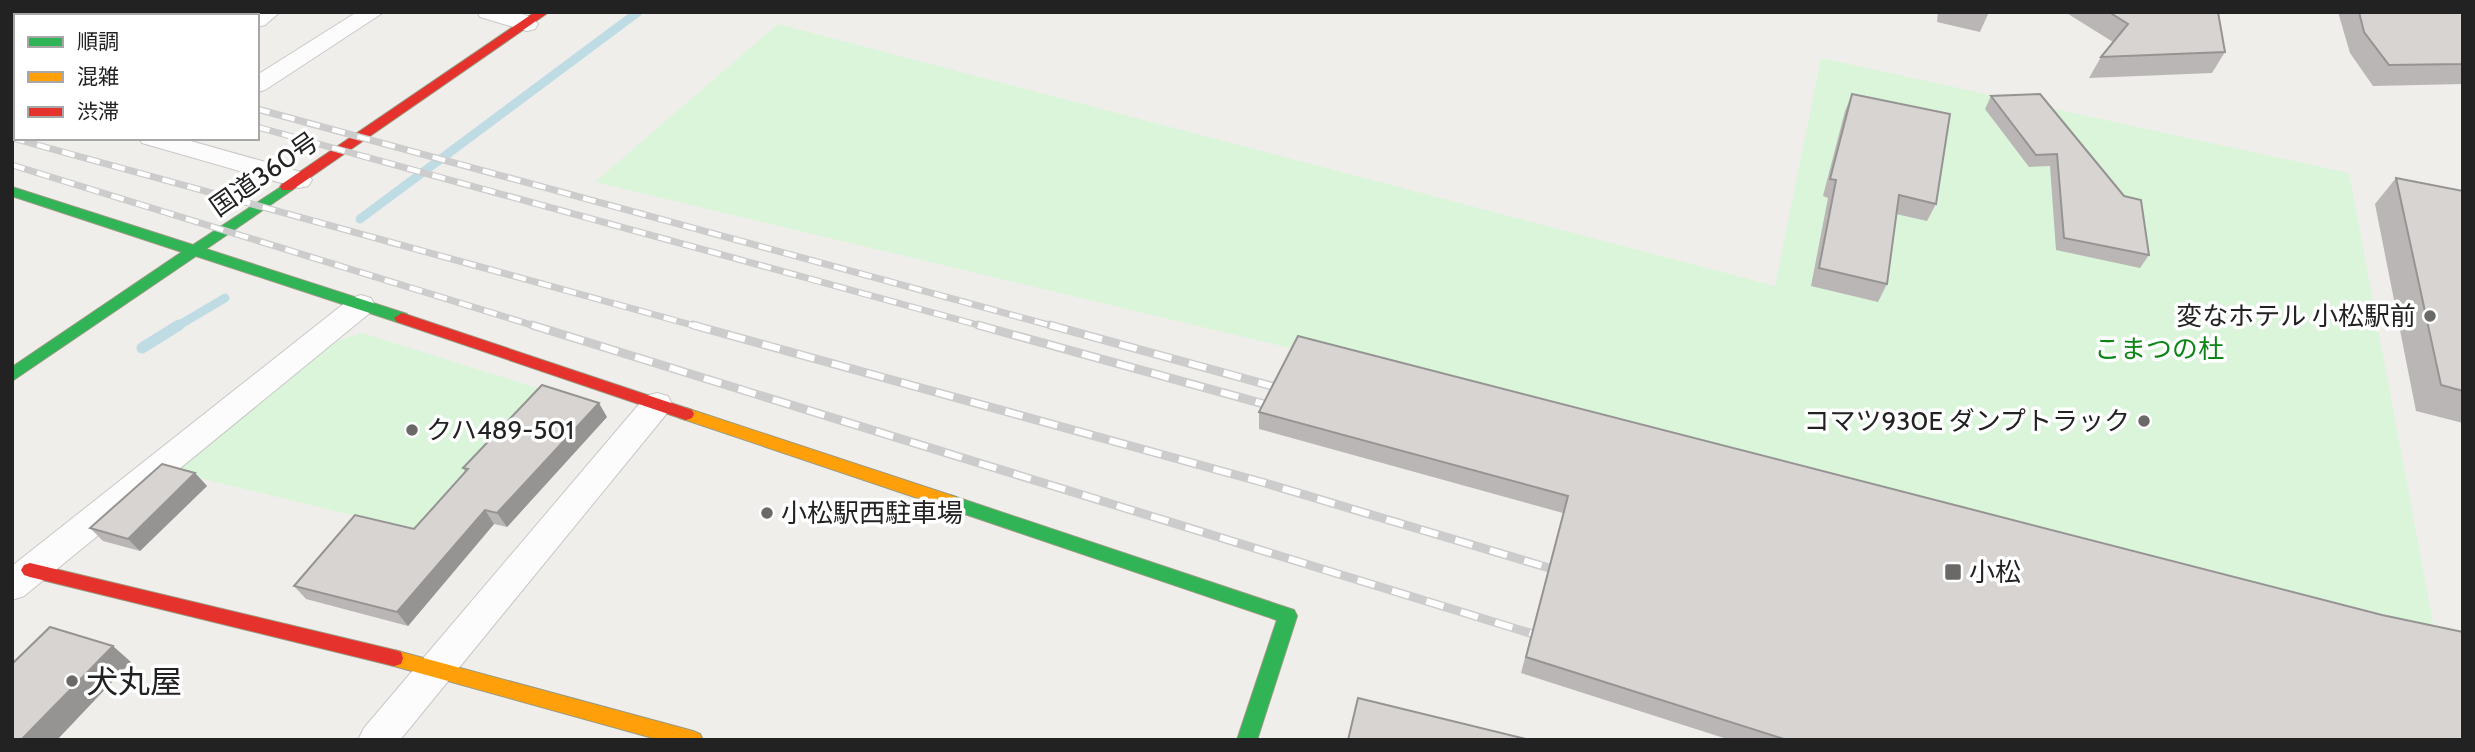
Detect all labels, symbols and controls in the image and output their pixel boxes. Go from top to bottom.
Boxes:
legend [14,14,259,140]
text: 順調 [77,29,119,54]
text: 混雑 [77,64,119,89]
text: 渋滞 [77,99,119,124]
street label: 国道360号 [204,125,324,223]
place label: 変なホテル 小松駅前 [2176,300,2416,332]
marker: 変なホテル 小松駅前 [2422,308,2438,324]
park label: こまつの杜 [2094,333,2224,365]
place label: コマツ930E ダンプトラック [1804,405,2130,437]
marker: コマツ930E ダンプトラック [2136,413,2152,429]
place label: クハ489-501 [426,414,574,446]
marker: クハ489-501 [404,422,420,438]
place label: 小松駅西駐車場 [781,497,963,529]
marker: 小松駅西駐車場 [759,505,775,521]
place label: 小松 [1969,556,2021,588]
marker: 小松 [1943,562,1963,582]
place label: 犬丸屋 [86,662,182,701]
marker: 犬丸屋 [64,673,80,689]

